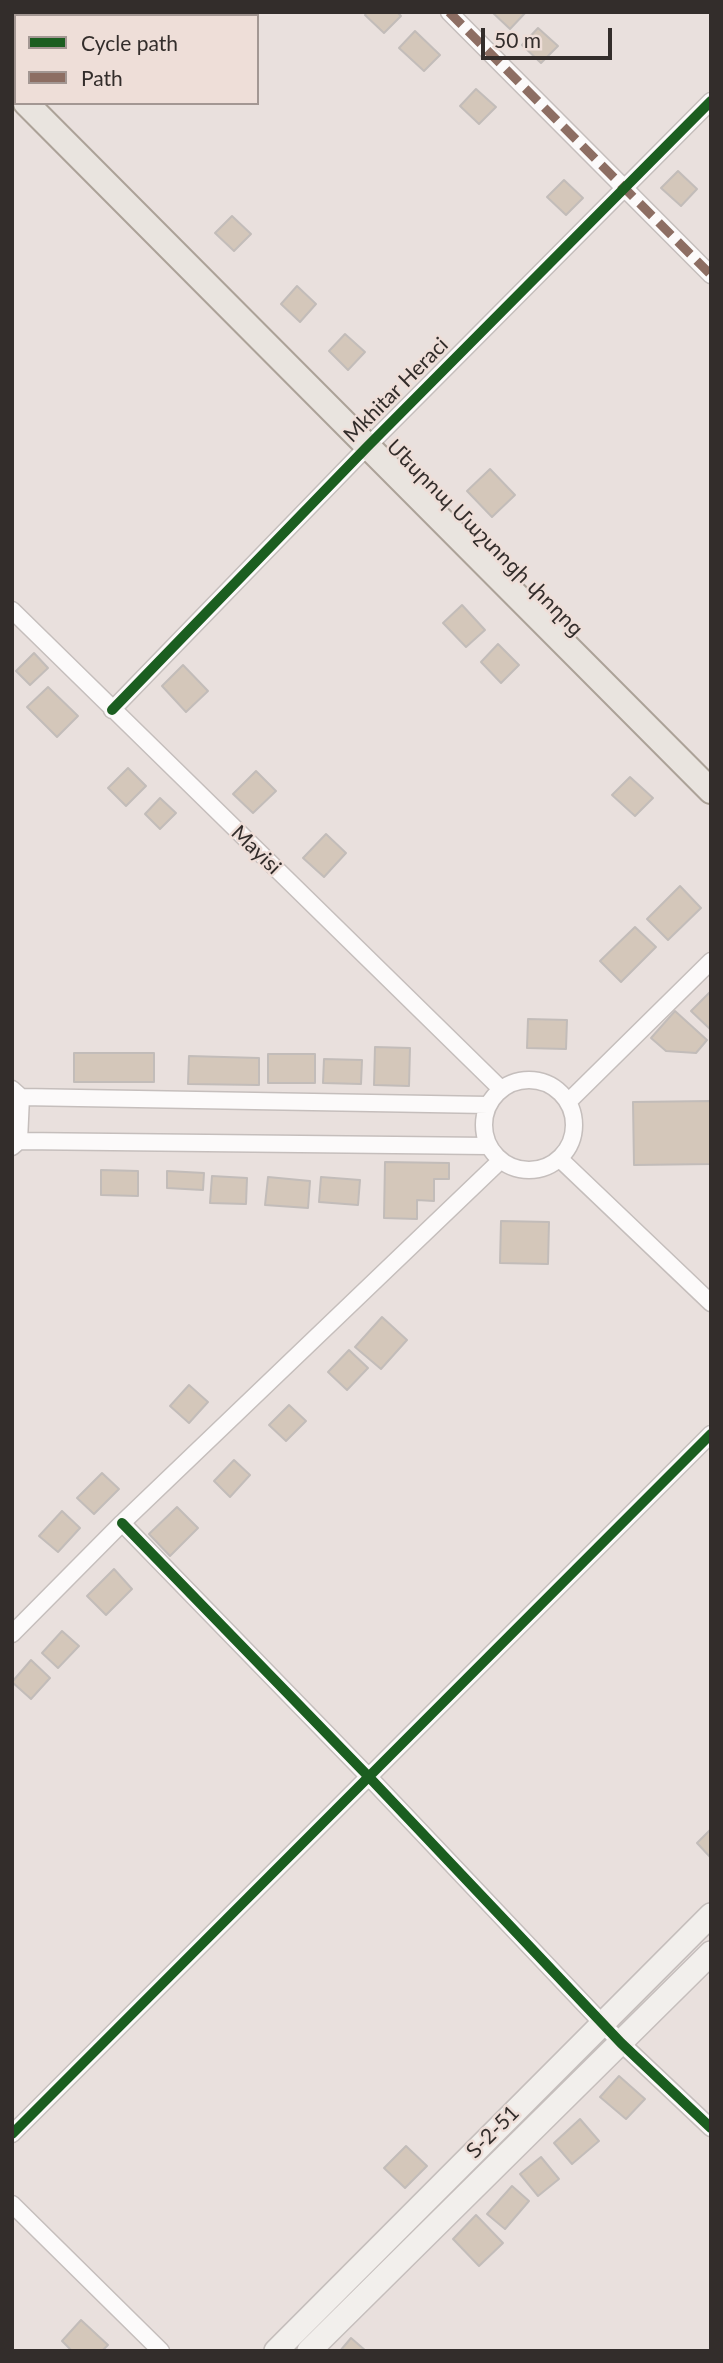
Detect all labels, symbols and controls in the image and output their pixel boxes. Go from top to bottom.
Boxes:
legend [14,14,259,105]
scale bar [485,14,616,58]
text: 50 m [494,27,541,52]
text: Cycle path [81,30,178,55]
text: Path [81,65,123,90]
street label: Mkhitar Heraci [338,332,454,448]
street label: Մեսրոպ Մաշտոցի փողոց [381,434,589,642]
street label: Mayisi [226,820,286,880]
street label: Տ-2-51 [461,2100,525,2164]

